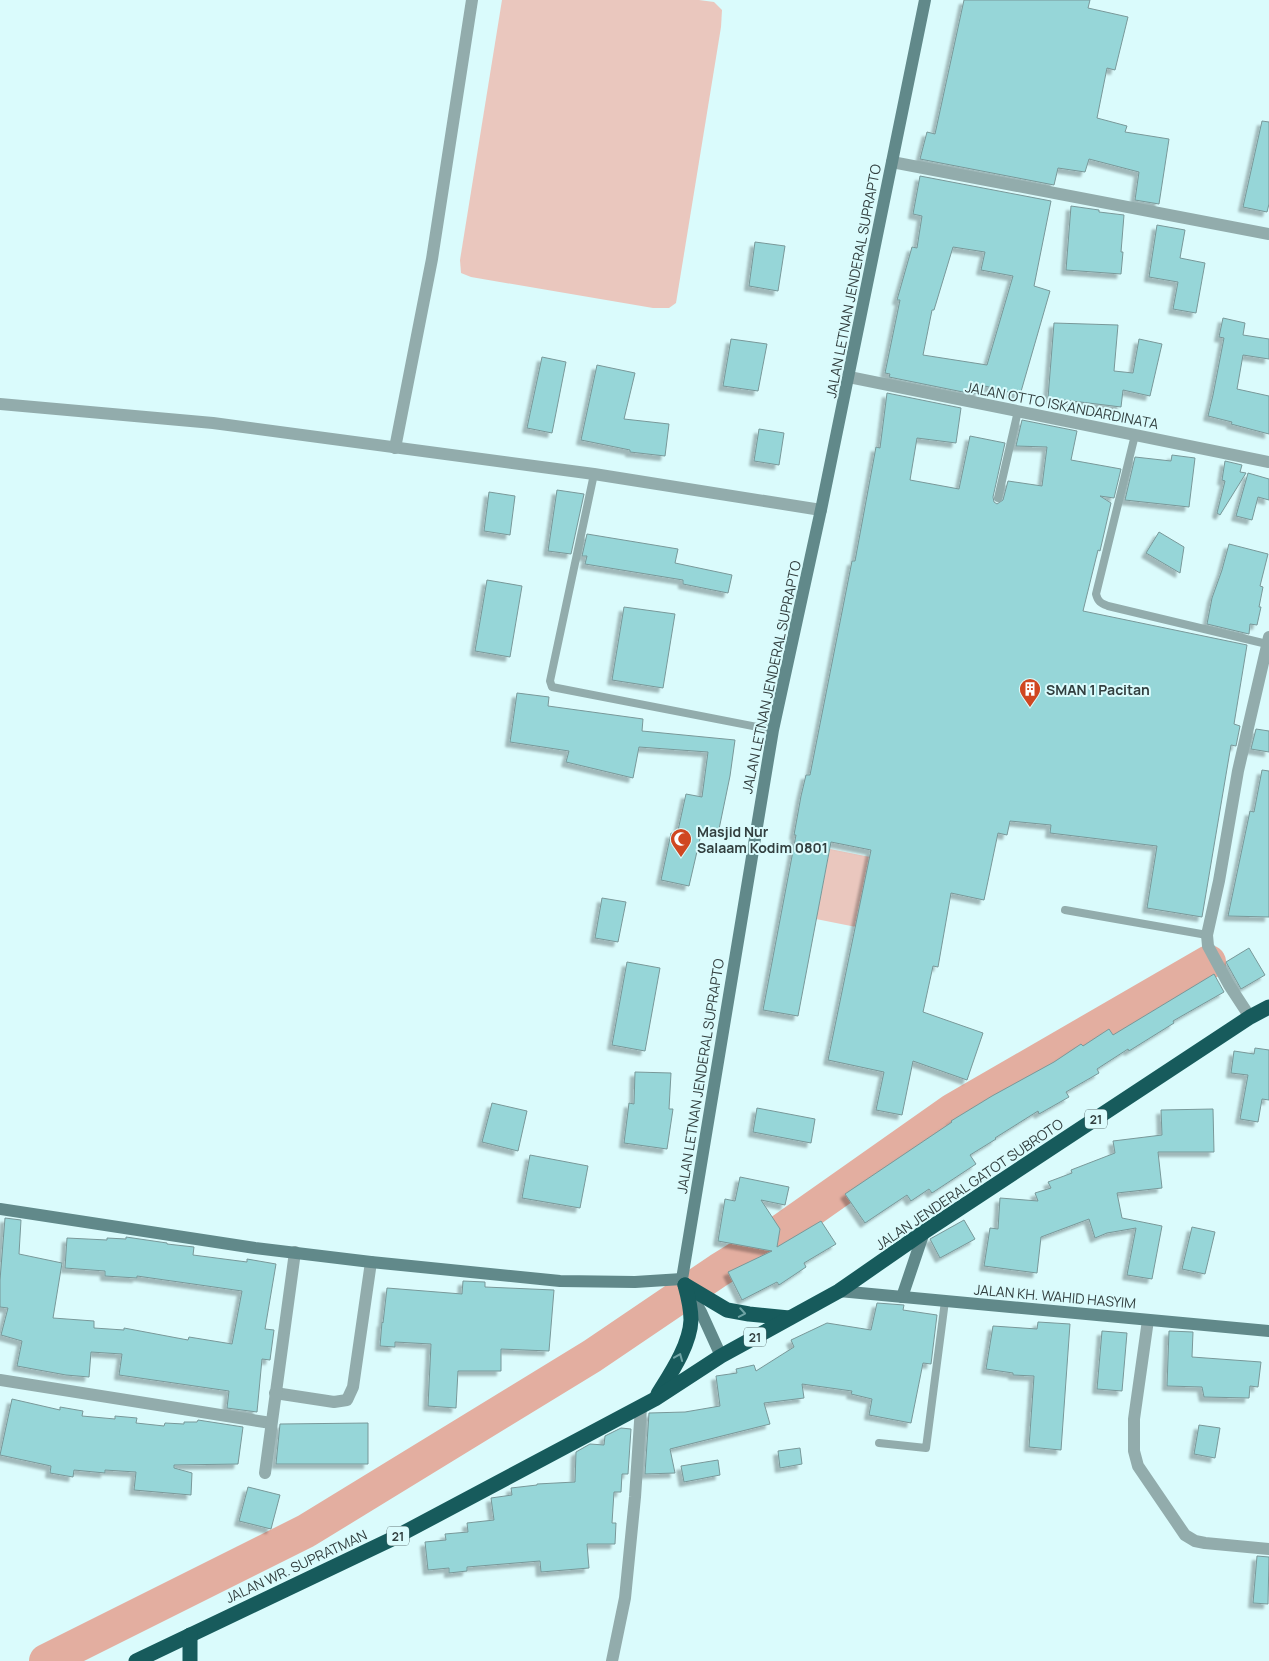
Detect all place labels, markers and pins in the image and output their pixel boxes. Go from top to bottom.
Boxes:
building icon: SMAN 1 Pacitan [1018,677,1042,708]
place label: SMAN 1 Pacitan [1046,680,1150,699]
place label: Masjid Nur Salaam Kodim 0801 [697,822,828,857]
mosque icon: Masjid Nur Salaam Kodim 0801 [669,827,693,858]

